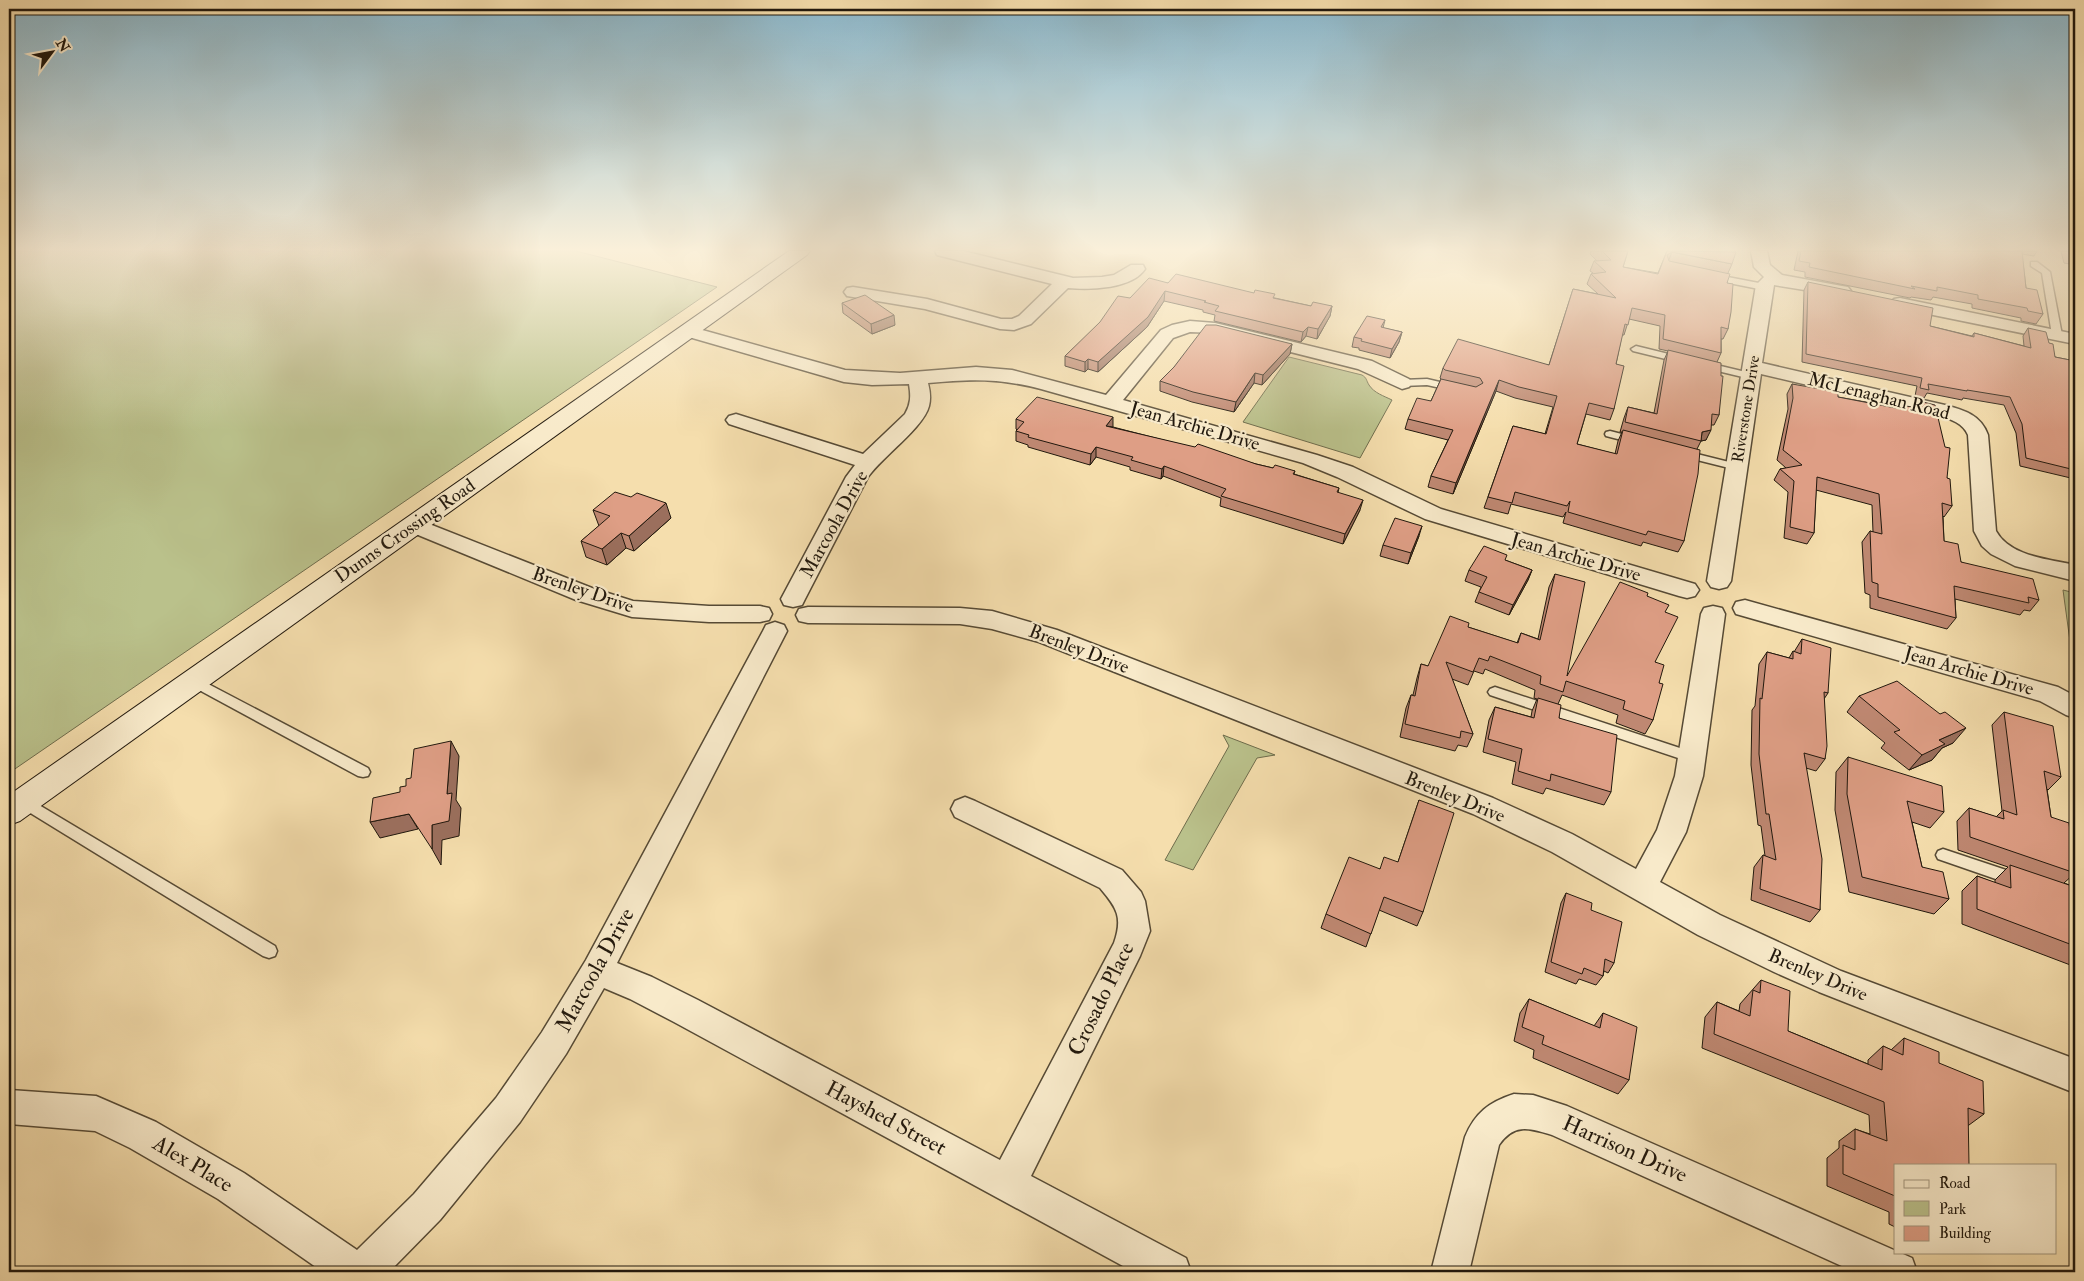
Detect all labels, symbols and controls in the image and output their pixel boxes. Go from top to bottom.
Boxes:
north arrow [28,28,78,78]
text: N [52,35,73,56]
street label: Riverstone Drive [1728,354,1764,464]
street label: McLenaghan Road [1806,367,1953,425]
street label: Jean Archie Drive [1126,396,1263,456]
street label: Marcoola Drive [795,466,873,582]
street label: Dunns Crossing Road [330,473,481,589]
street label: Jean Archie Drive [1507,527,1644,587]
street label: Brenley Drive [529,561,637,619]
street label: Brenley Drive [1025,619,1133,679]
street label: Jean Archie Drive [1900,641,2037,701]
street label: Brenley Drive [1401,766,1509,828]
street label: Marcoola Drive [549,903,641,1037]
street label: Crosado Place [1061,938,1141,1060]
street label: Brenley Drive [1765,943,1871,1007]
street label: Hayshed Street [821,1074,951,1162]
street label: Harrison Drive [1558,1109,1692,1189]
street label: Alex Place [147,1129,238,1199]
legend [1894,1164,2056,1254]
text: Road [1939,1174,1971,1193]
text: Park [1939,1200,1966,1219]
text: Building [1939,1224,1991,1243]

